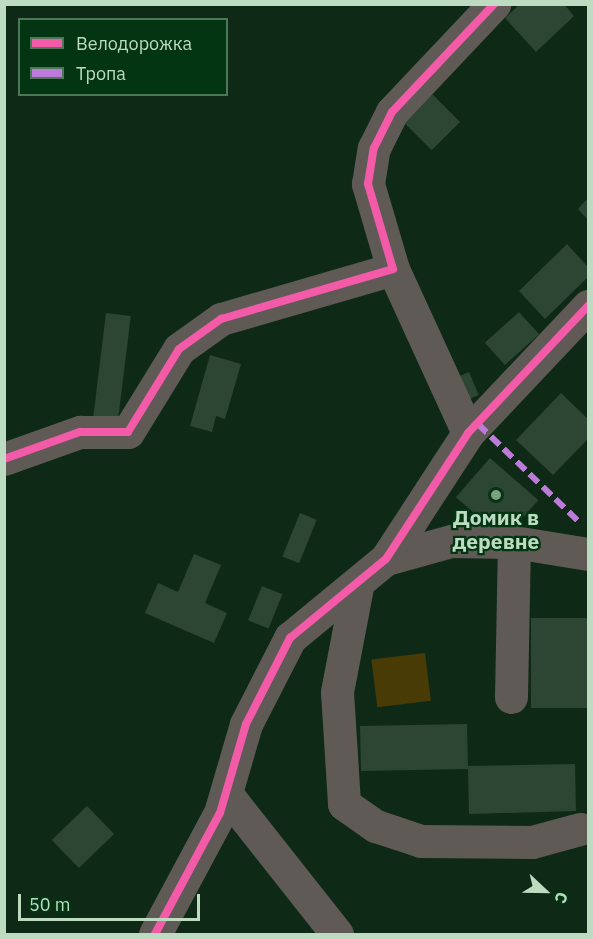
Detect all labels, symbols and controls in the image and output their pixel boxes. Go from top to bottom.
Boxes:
legend [18,18,228,96]
text: Велодорожка [76,32,192,55]
text: Тропа [76,62,126,85]
marker: Домик в деревне [489,488,503,502]
place label: Домик в деревне [453,504,539,554]
north arrow [515,861,575,921]
scale bar [21,882,202,920]
text: С [550,889,573,906]
text: 50 m [29,893,71,916]

